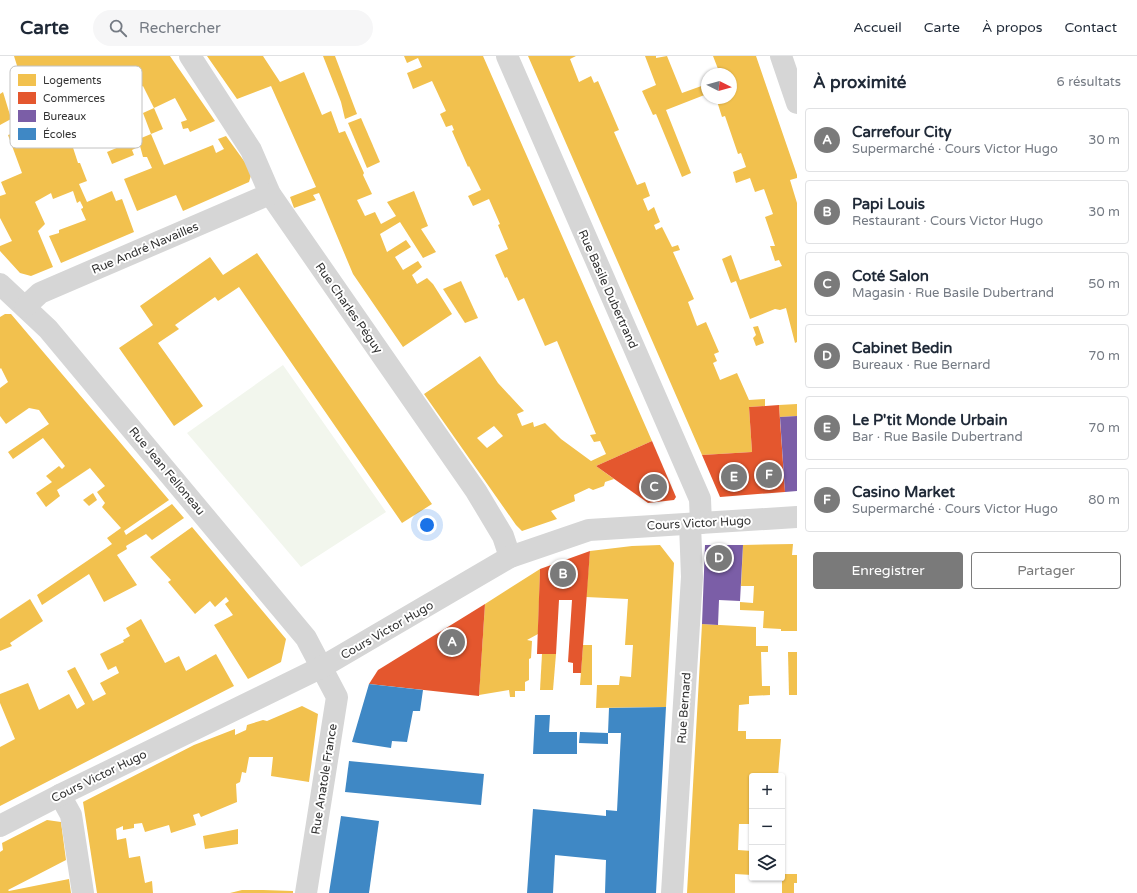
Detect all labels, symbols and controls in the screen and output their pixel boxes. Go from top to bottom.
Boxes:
search box [93,10,373,46]
text: Carte [20,17,69,39]
icon: search [107,17,129,39]
text: Rechercher [139,19,221,37]
text: Accueil [853,19,902,36]
text: Carte [924,19,960,36]
text: À propos [982,19,1043,36]
text: Contact [1065,19,1117,36]
legend [10,66,142,148]
north arrow [701,68,737,104]
text: À proximité [813,72,906,93]
text: Logements [43,74,102,87]
text: 6 résultats [1057,74,1121,90]
text: Commerces [43,92,105,105]
text: Bureaux [43,110,86,123]
text: Carrefour City [852,123,952,141]
text: Écoles [43,127,77,141]
text: A [822,132,832,148]
text: 30 m [1088,132,1120,148]
text: Supermarché · Cours Victor Hugo [852,141,1058,157]
text: Papi Louis [852,195,925,213]
text: B [822,204,832,220]
text: 30 m [1088,204,1120,220]
text: Restaurant · Cours Victor Hugo [852,213,1043,229]
street label: Rue André Navailles [89,219,201,277]
street label: Rue Basile Dubertrand [575,227,641,351]
street label: Rue Charles Péguy [312,260,386,356]
text: Coté Salon [852,267,929,285]
text: C [822,276,832,292]
text: 50 m [1088,276,1120,292]
text: Magasin · Rue Basile Dubertrand [852,285,1054,301]
text: Cabinet Bedin [852,339,952,357]
text: D [822,348,832,364]
text: 70 m [1088,348,1120,364]
text: Bureaux · Rue Bernard [852,357,991,373]
text: Le P'tit Monde Urbain [852,411,1008,429]
text: E [823,420,831,436]
text: 70 m [1088,420,1120,436]
street label: Rue Jean Felloneau [126,424,208,518]
text: Bar · Rue Basile Dubertrand [852,429,1023,445]
pin: F [756,460,782,490]
pin: E [721,462,747,492]
pin: C [641,472,667,502]
text: Casino Market [852,483,955,501]
text: F [823,492,831,508]
text: 80 m [1088,492,1120,508]
text: Supermarché · Cours Victor Hugo [852,501,1058,517]
street label: Cours Victor Hugo [646,513,752,533]
your location [417,515,437,535]
pin: D [706,543,732,573]
button: Enregistrer [813,552,963,589]
button: Partager [971,552,1121,589]
pin: B [550,559,576,589]
street label: Cours Victor Hugo [338,598,436,662]
pin: A [439,627,465,657]
street label: Rue Bernard [675,672,693,744]
street label: Rue Anatole France [308,722,340,835]
street label: Cours Victor Hugo [49,747,149,805]
map controls [749,773,785,881]
button: + [749,773,785,809]
button: − [749,809,785,845]
button: layers [749,845,785,881]

